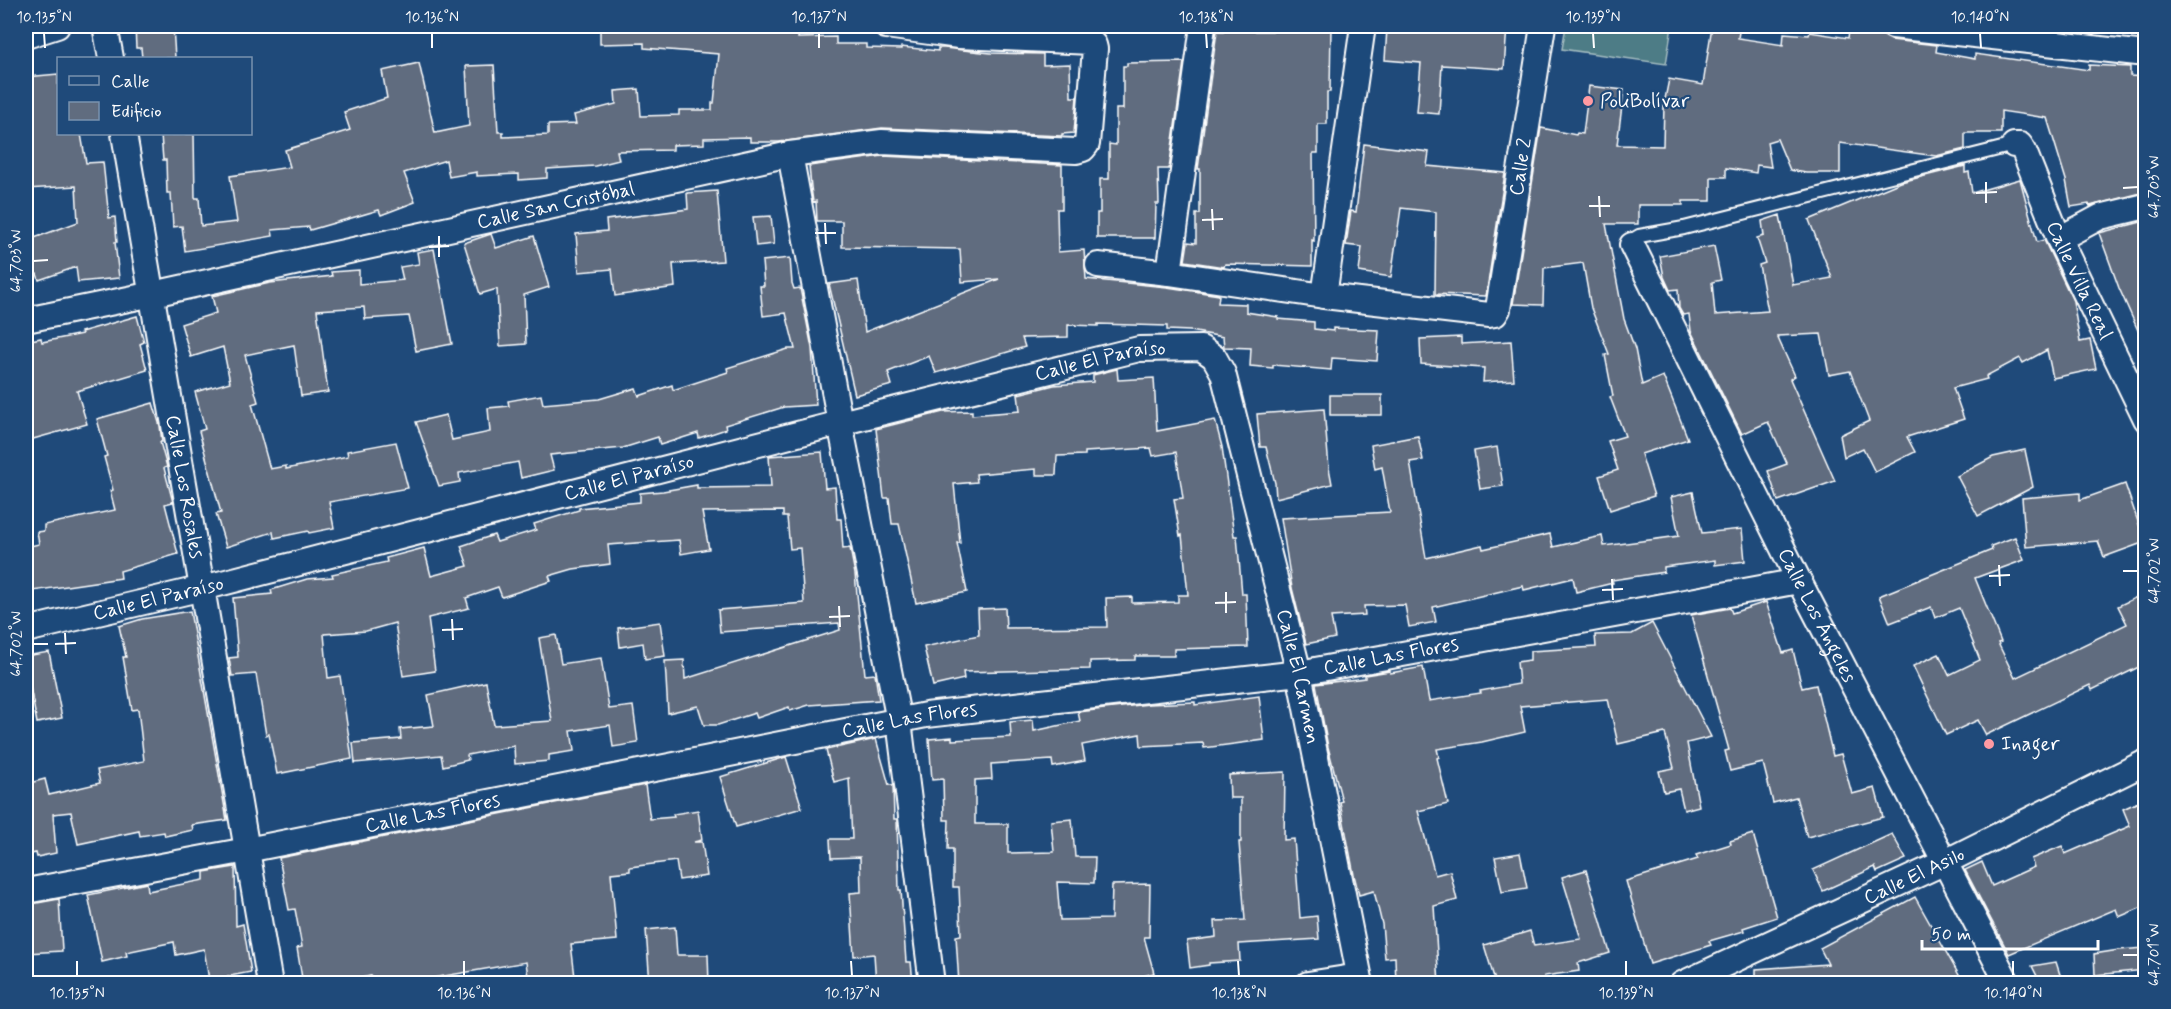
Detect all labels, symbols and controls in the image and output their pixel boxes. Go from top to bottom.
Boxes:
text: 10.135°N [16,8,72,28]
text: 10.136°N [405,8,459,28]
text: 10.137°N [791,8,847,28]
text: 10.138°N [1178,8,1234,28]
text: 10.139°N [1566,8,1620,28]
text: 10.140°N [1951,8,2009,28]
legend [57,57,252,135]
text: Calle [111,70,150,94]
place label: PoliBolívar [1600,88,1690,115]
marker: PoliBolívar [1581,94,1595,108]
text: Edificio [111,100,162,124]
street label: Calle 2 [1503,136,1539,198]
text: 64.703°W [2145,156,2165,218]
street label: Calle San Cristóbal [474,175,637,236]
street label: Calle Villa Real [2040,217,2119,344]
text: 64.703°W [7,230,27,292]
street label: Calle El Paraíso [1032,335,1166,388]
street label: Calle Los Rosales [159,413,210,561]
street label: Calle El Paraíso [561,448,697,507]
text: 64.702°W [2145,538,2165,604]
street label: Calle Los Ángeles [1771,544,1863,687]
street label: Calle El Paraíso [90,570,227,627]
street label: Calle El Carmen [1270,606,1326,747]
text: 64.702°W [7,611,27,677]
street label: Calle Las Flores [1321,630,1461,682]
street label: Calle Las Flores [840,696,979,745]
place label: Inager [2001,731,2060,760]
marker: Inager [1982,737,1996,751]
street label: Calle Las Flores [363,786,502,840]
street label: Calle El Asilo [1859,841,1969,911]
scale bar [1922,913,2098,951]
text: 50 m [1931,923,1971,947]
text: 64.701°W [2145,924,2165,986]
text: 10.135°N [49,984,105,1004]
text: 10.136°N [437,984,491,1004]
text: 10.137°N [824,984,880,1004]
text: 10.138°N [1211,984,1267,1004]
text: 10.139°N [1599,984,1653,1004]
text: 10.140°N [1984,984,2042,1004]

